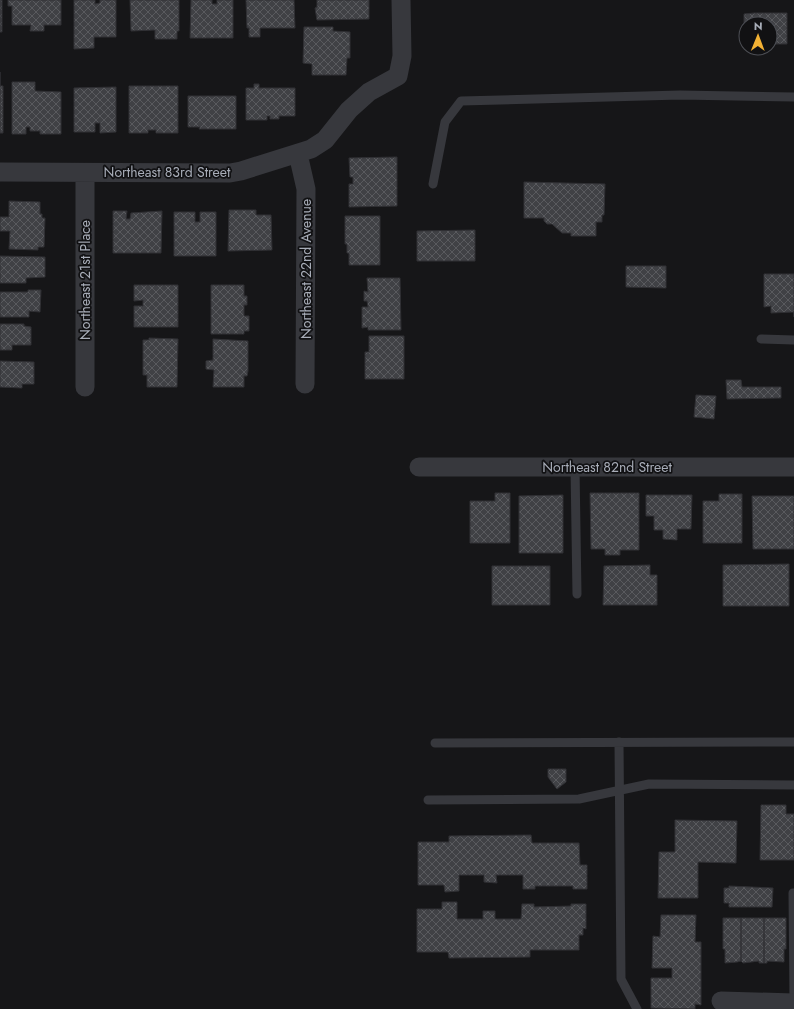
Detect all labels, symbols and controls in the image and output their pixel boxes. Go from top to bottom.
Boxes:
north arrow [738,16,778,56]
text: N [754,18,763,34]
street label: Northeast 83rd Street [104,162,231,182]
street label: Northeast 22nd Avenue [296,199,316,339]
street label: Northeast 21st Place [75,220,95,340]
street label: Northeast 82nd Street [542,457,672,477]

